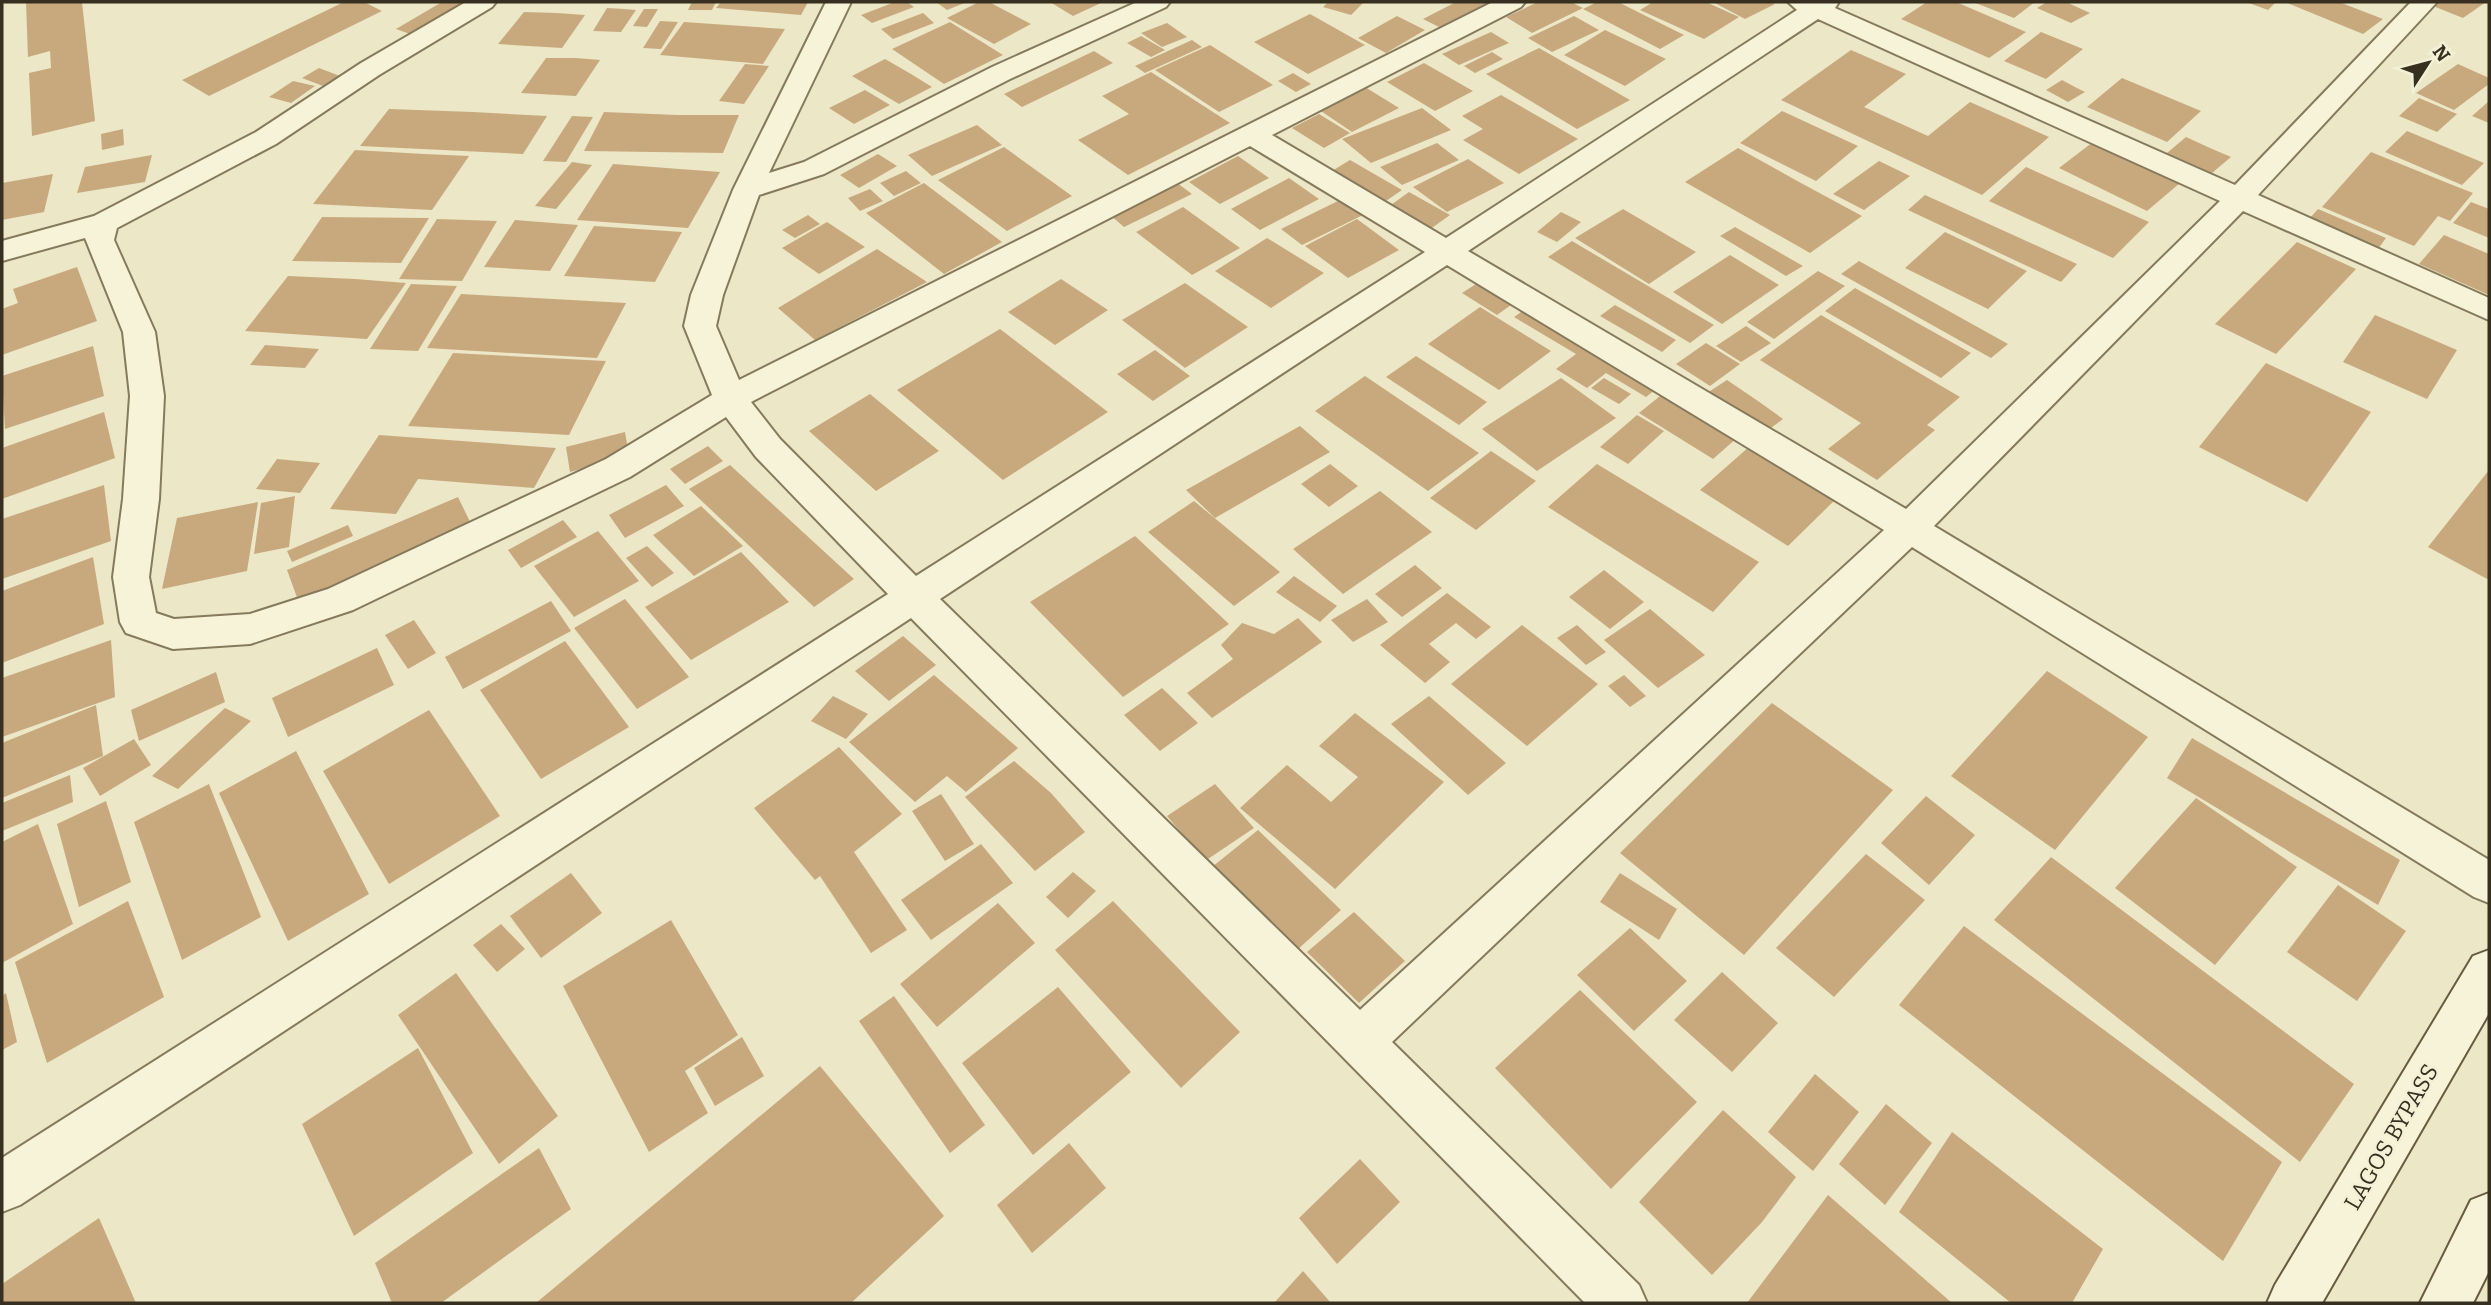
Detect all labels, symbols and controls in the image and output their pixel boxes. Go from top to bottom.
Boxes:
north arrow [2393,28,2463,98]
text: N [2428,41,2455,66]
street label: LAGOS BYPASS [2338,1059,2444,1215]

